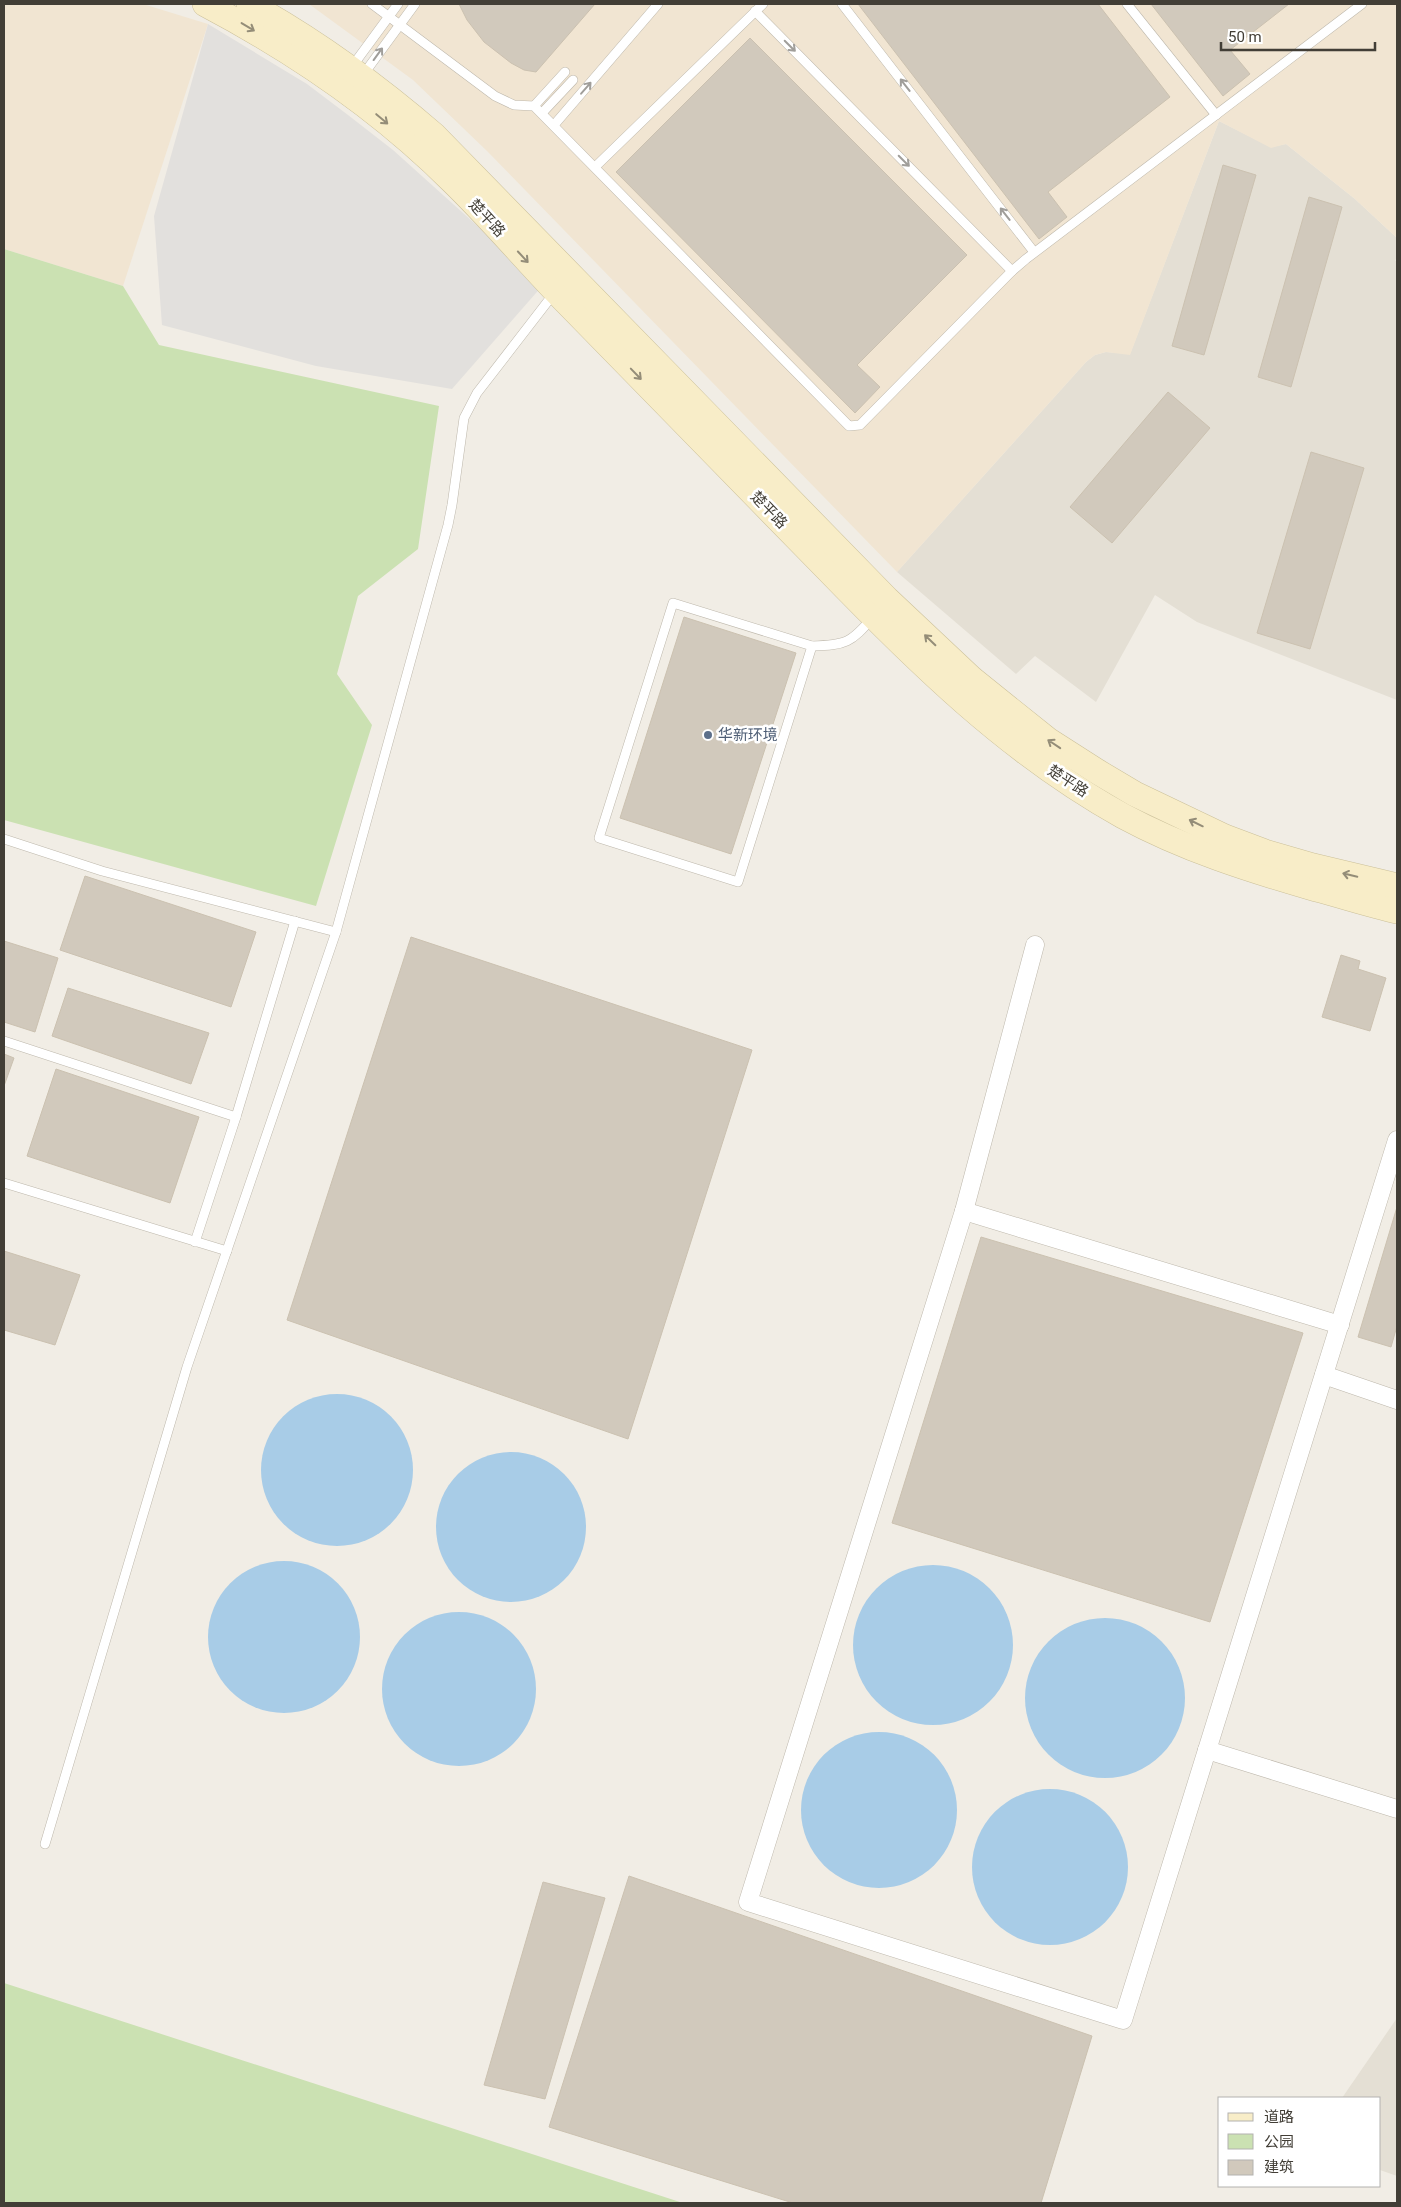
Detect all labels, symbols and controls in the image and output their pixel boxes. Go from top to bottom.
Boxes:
scale bar [1221,20,1375,52]
one-way arrow [241,23,255,33]
text: 50 m [1228,28,1262,46]
one-way arrow [783,40,796,52]
one-way arrow [373,48,384,61]
one-way arrow [900,79,911,92]
one-way arrow [580,82,592,95]
one-way arrow [375,113,388,124]
one-way arrow [898,155,910,168]
street label: 楚平路 [465,195,509,241]
one-way arrow [999,208,1010,221]
one-way arrow [517,250,529,263]
one-way arrow [630,367,642,380]
street label: 楚平路 [747,488,791,532]
one-way arrow [923,634,936,646]
place label: 华新环境 [718,726,778,744]
marker: 华新环境 [702,729,714,741]
one-way arrow [1048,739,1062,749]
street label: 楚平路 [1044,761,1092,801]
one-way arrow [1189,818,1204,827]
one-way arrow [1342,869,1358,879]
legend [1218,2097,1381,2187]
text: 道路 [1264,2108,1294,2126]
text: 公园 [1264,2133,1294,2151]
text: 建筑 [1264,2158,1294,2176]

